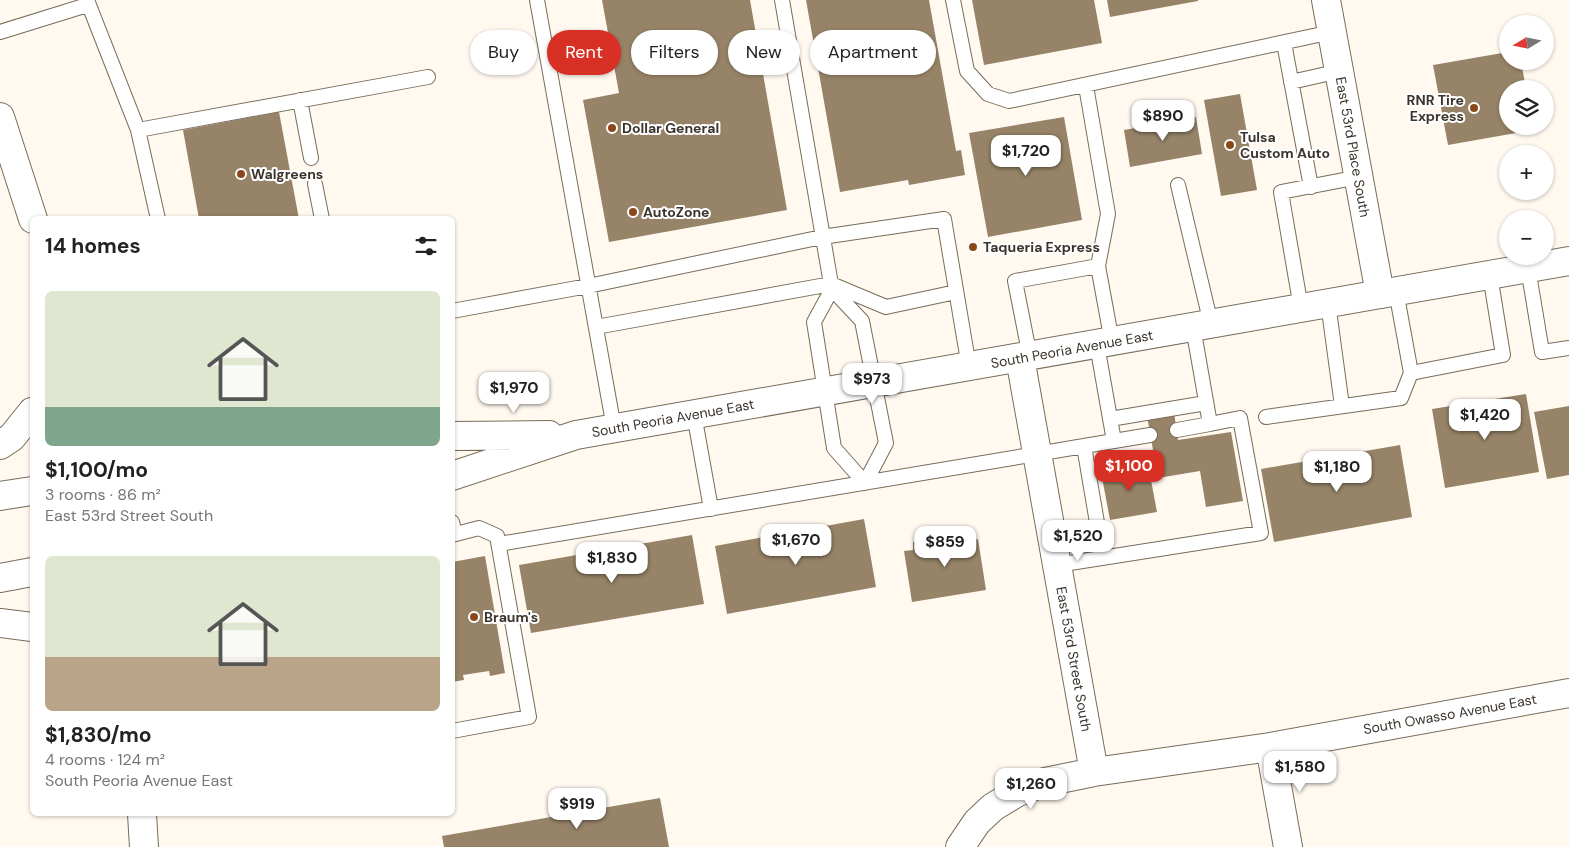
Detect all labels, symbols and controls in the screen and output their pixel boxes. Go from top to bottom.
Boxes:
north arrow [1499,15,1554,70]
map controls [1499,15,1554,265]
chip: Buy [470,30,537,75]
chip: Rent [547,30,621,75]
chip: Filters [631,30,718,75]
chip: New [728,30,800,75]
chip: Apartment [810,30,936,75]
street label: East 53rd Place South [1332,75,1374,219]
button: layers [1499,80,1554,135]
place label: RNR Tire Express [1407,91,1464,125]
pin: $890 [1133,100,1193,142]
marker: RNR Tire Express [1468,102,1480,114]
text: $890 [1143,105,1183,126]
place label: Dollar General [622,119,719,137]
marker: Dollar General [606,122,618,134]
place label: Tulsa Custom Auto [1240,128,1330,162]
pin: $1,720 [985,134,1067,177]
marker: Tulsa Custom Auto [1224,139,1236,151]
text: $1,720 [1002,140,1050,161]
button: + [1499,145,1554,200]
place label: Walgreens [251,165,323,183]
marker: Walgreens [235,168,247,180]
place label: AutoZone [643,203,710,221]
marker: AutoZone [627,206,639,218]
button: − [1499,210,1554,265]
text: 14 homes [45,232,141,260]
icon: filters [412,232,440,260]
place label: Taqueria Express [983,238,1100,256]
marker: Taqueria Express [967,241,979,253]
icon: home [198,324,288,414]
street label: South Peoria Avenue East [989,326,1155,372]
pin: $973 [842,362,902,405]
text: $973 [853,368,891,389]
pin: $1,970 [473,372,555,414]
text: $1,970 [489,377,539,398]
street label: South Peoria Avenue East [590,395,756,441]
pin: $1,420 [1444,398,1526,441]
text: $1,420 [1460,404,1510,425]
pin: $1,100 [1088,450,1170,492]
pin: $1,180 [1296,450,1378,493]
text: $1,100 [1105,455,1153,476]
text: $1,100/mo [45,456,148,484]
text: $1,180 [1314,456,1360,477]
text: 3 rooms · 86 m² [45,484,161,505]
text: East 53rd Street South [45,505,213,526]
pin: $1,520 [1037,520,1119,562]
pin: $1,670 [755,524,837,566]
text: $1,520 [1053,525,1103,546]
pin: $859 [915,526,975,568]
text: $1,670 [771,529,821,550]
text: $859 [925,531,965,552]
pin: $1,830 [571,542,653,584]
text: $1,830 [587,547,637,568]
street label: East 53rd Street South [1052,585,1096,733]
icon: home [198,589,288,679]
place label: Braum's [484,608,538,626]
marker: Braum's [468,611,480,623]
street label: South Owasso Avenue East [1362,690,1538,738]
text: $1,830/mo [45,721,152,749]
text: 4 rooms · 124 m² [45,749,165,770]
pin: $1,580 [1259,750,1341,793]
text: $1,580 [1275,756,1325,777]
pin: $1,260 [990,768,1072,810]
text: South Peoria Avenue East [45,770,233,791]
text: $1,260 [1006,773,1056,794]
pin: $919 [547,788,607,830]
text: $919 [559,793,595,814]

